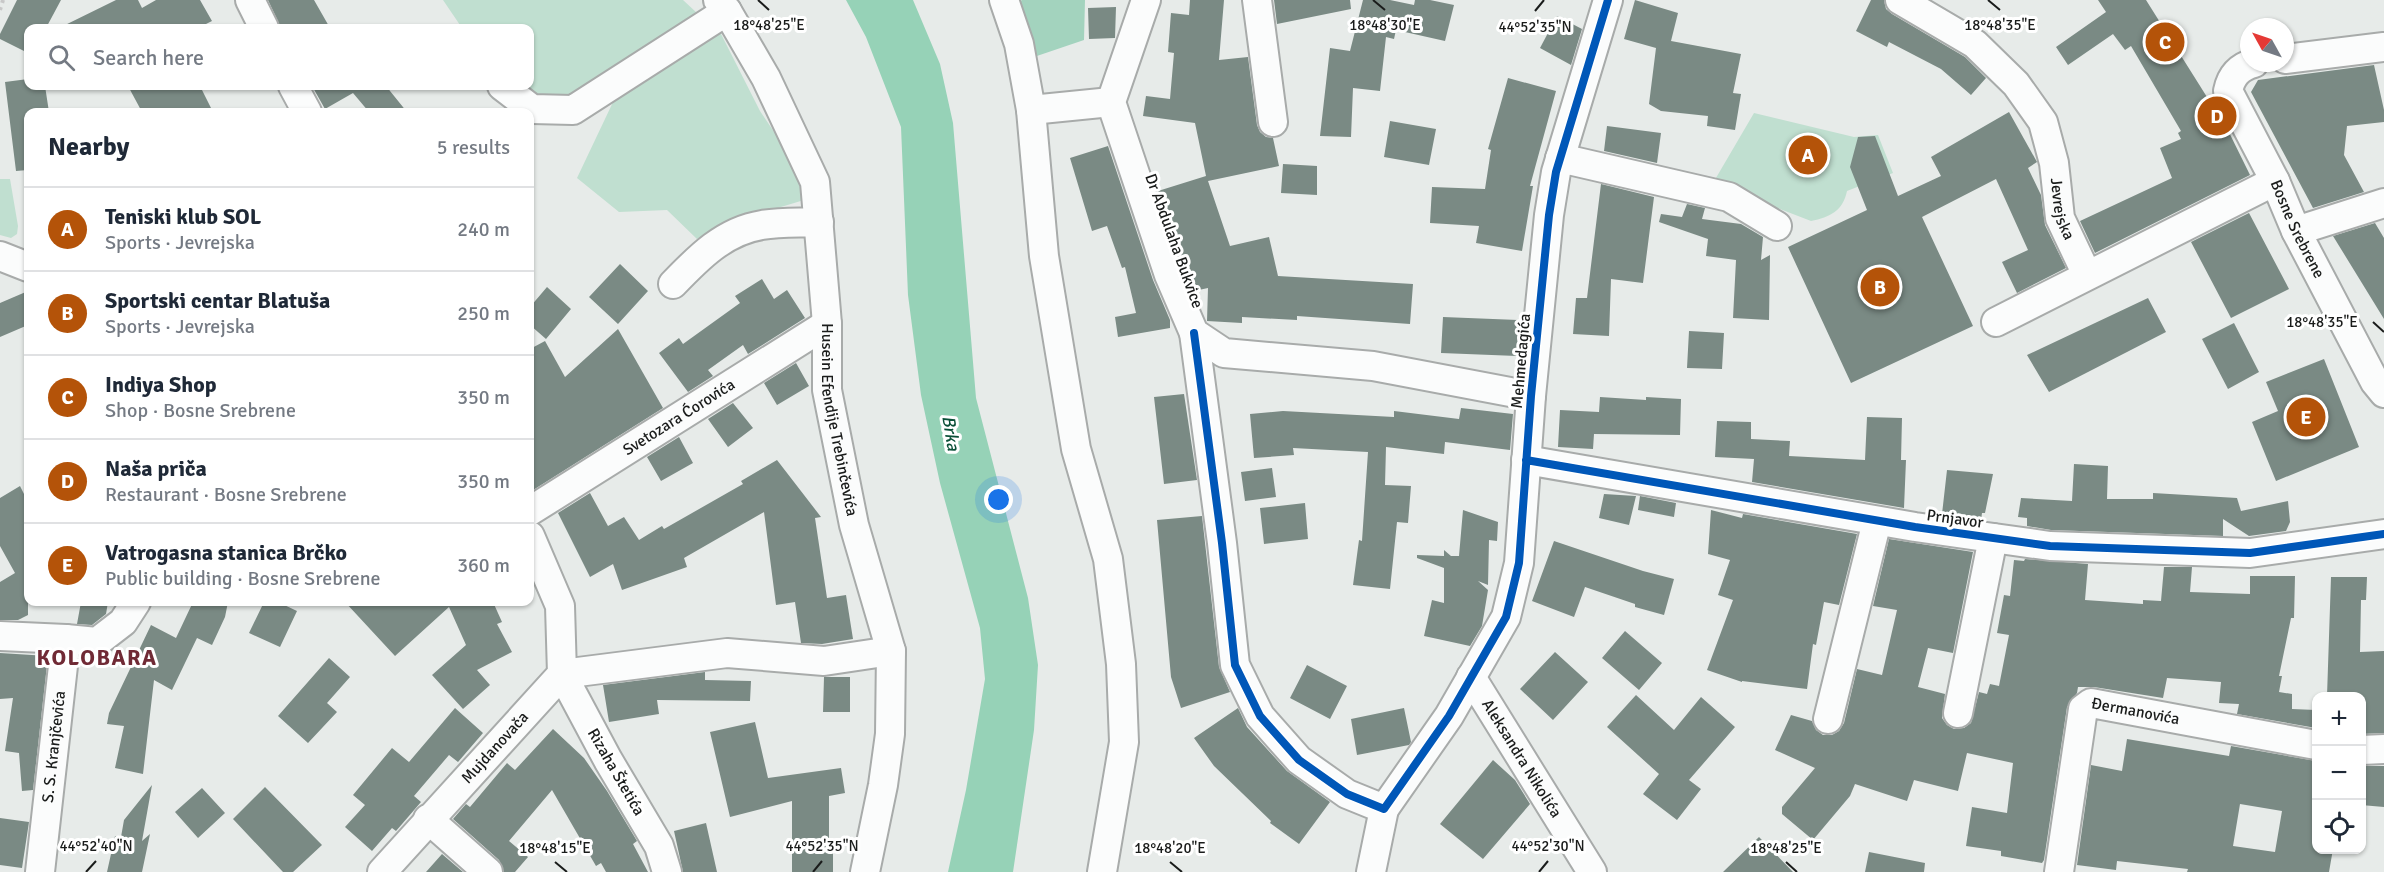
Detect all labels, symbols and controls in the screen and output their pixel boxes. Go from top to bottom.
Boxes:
text: 18°48'25"E [733,16,805,34]
text: 18°48'30"E [1349,16,1421,34]
text: 18°48'35"E [1964,16,2036,34]
text: 44°52'35"N [1498,18,1572,36]
north arrow [2240,18,2294,72]
pin: C [2146,20,2184,64]
search box [24,24,534,90]
icon: search [45,41,78,74]
text: Search here [93,44,204,71]
pin: D [2198,94,2236,138]
text: Nearby [48,131,129,163]
pin: A [1788,132,1828,178]
text: 5 results [437,135,510,160]
street label: Dr Abdulaha Bukvice [1140,171,1208,311]
street label: Jevrejska [2046,177,2079,243]
street label: Bosne Srebrene [2266,177,2329,282]
text: Teniski klub SOL [105,203,261,230]
text: A [61,217,74,242]
text: 240 m [457,217,510,242]
text: Sports · Jevrejska [105,230,255,255]
pin: B [1860,264,1900,310]
text: Sportski centar Blatuša [105,287,330,314]
text: B [61,301,74,326]
text: 250 m [457,301,510,326]
street label: Mehmedagića [1507,313,1535,409]
text: 18°48'35"E [2286,313,2358,331]
text: Sports · Jevrejska [105,314,255,339]
street label: Husein Efendije Trebinčevića [817,323,862,518]
text: Indiya Shop [105,371,217,398]
street label: Svetozara Ćorovića [619,374,739,460]
text: C [61,385,74,410]
text: 350 m [457,385,510,410]
pin: E [2286,394,2326,440]
text: Shop · Bosne Srebrene [105,398,296,423]
water label: Brka [937,414,965,453]
text: Naša priča [105,455,207,482]
text: D [61,469,74,494]
text: 350 m [457,469,510,494]
text: Restaurant · Bosne Srebrene [105,482,347,507]
your location [984,485,1013,514]
street label: Prnjavor [1925,505,1985,533]
text: Vatrogasna stanica Brčko [105,539,347,566]
text: E [62,553,73,578]
text: 360 m [457,553,510,578]
text: Public building · Bosne Srebrene [105,566,381,591]
district label: KOLOBARA [36,644,158,671]
street label: S. S. Kranjčevića [38,690,70,804]
map controls [2312,692,2366,854]
button: + [2312,692,2366,746]
street label: Đermanovića [2090,693,2181,729]
street label: Aleksandra Nikolića [1477,696,1566,822]
street label: Mujdanovača [457,707,533,788]
street label: Rizaha Štetića [583,725,649,819]
button: − [2312,746,2366,800]
button: locate [2312,800,2366,854]
text: 44°52'40"N [59,837,133,855]
text: 44°52'35"N [785,837,859,855]
text: 44°52'30"N [1511,837,1585,855]
text: 18°48'15"E [519,839,591,857]
text: 18°48'20"E [1134,839,1206,857]
text: 18°48'25"E [1750,839,1822,857]

